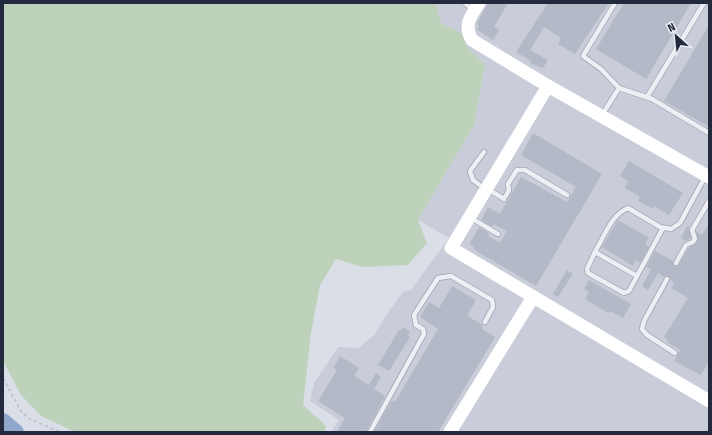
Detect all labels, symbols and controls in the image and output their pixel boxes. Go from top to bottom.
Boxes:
north arrow [656,16,696,56]
text: N [666,20,678,35]

